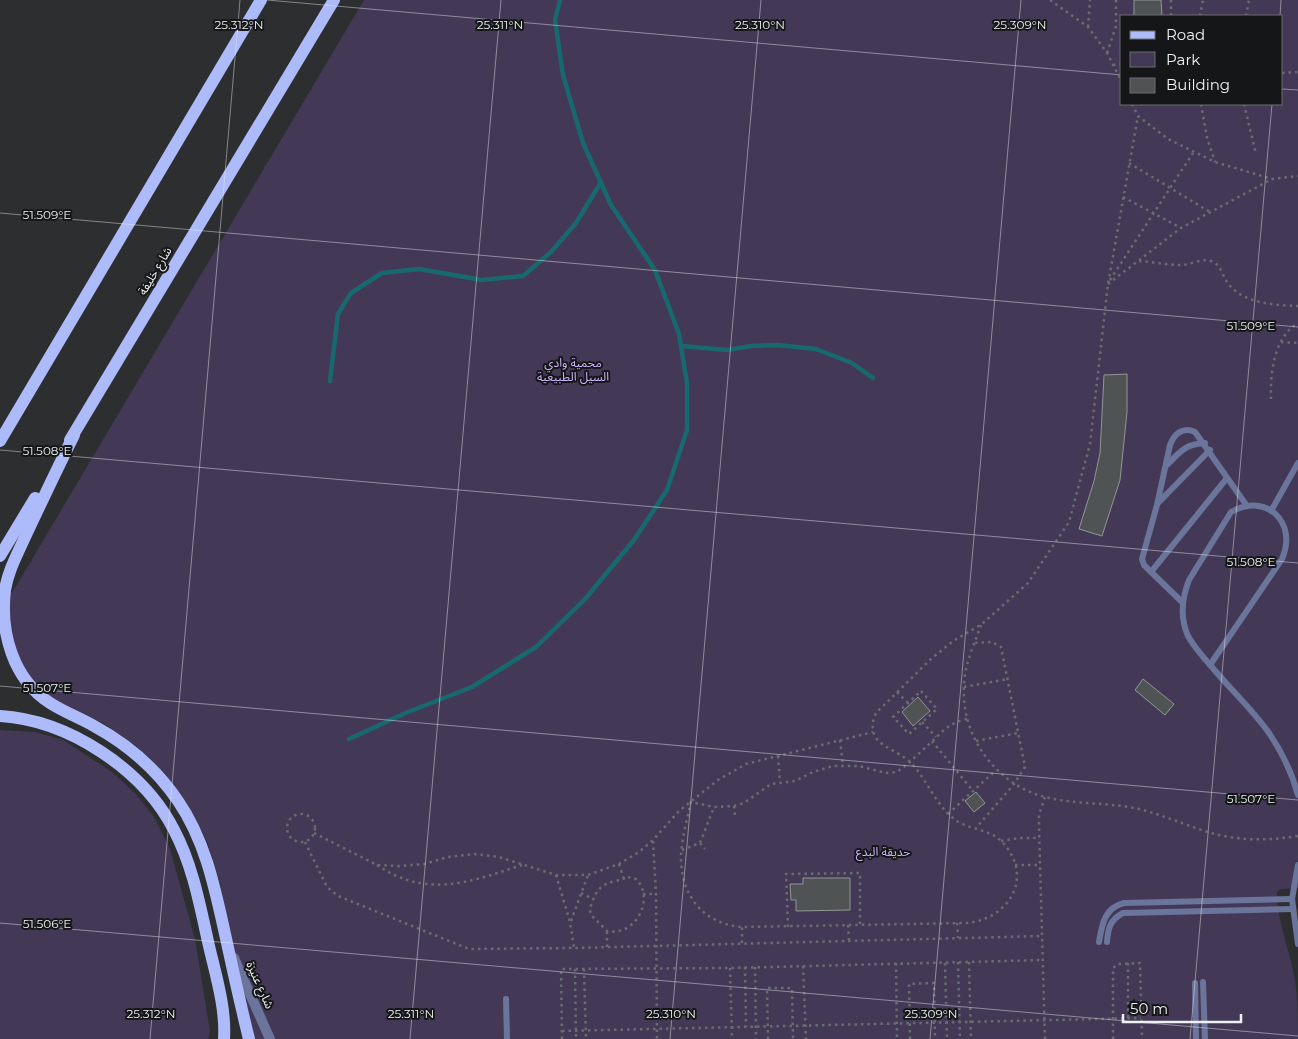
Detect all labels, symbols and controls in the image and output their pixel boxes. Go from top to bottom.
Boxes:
legend [1120,15,1283,105]
text: 25.312°N [215,17,263,32]
text: 25.311°N [477,17,523,32]
text: 25.310°N [735,17,785,32]
text: 25.309°N [993,17,1047,32]
text: Road [1166,25,1205,44]
text: Park [1166,50,1200,69]
text: Building [1166,75,1230,94]
text: 51.509°E [23,207,71,222]
street label: شارع خليفة [134,244,176,299]
text: 51.509°E [1227,318,1275,333]
park label: محمية وادي السيل الطبيعية [537,355,609,384]
text: 51.508°E [22,443,72,458]
text: 51.508°E [1226,554,1276,569]
text: 51.507°E [23,680,71,695]
text: 51.507°E [1227,791,1275,806]
park label: حديقة البدع [856,844,910,861]
text: 51.506°E [23,916,71,931]
street label: شارع عنيزة [242,959,278,1012]
scale bar [1123,992,1240,1024]
text: 50 m [1130,999,1168,1018]
text: 25.312°N [127,1006,175,1021]
text: 25.311°N [388,1006,434,1021]
text: 25.310°N [646,1006,696,1021]
text: 25.309°N [904,1006,958,1021]

